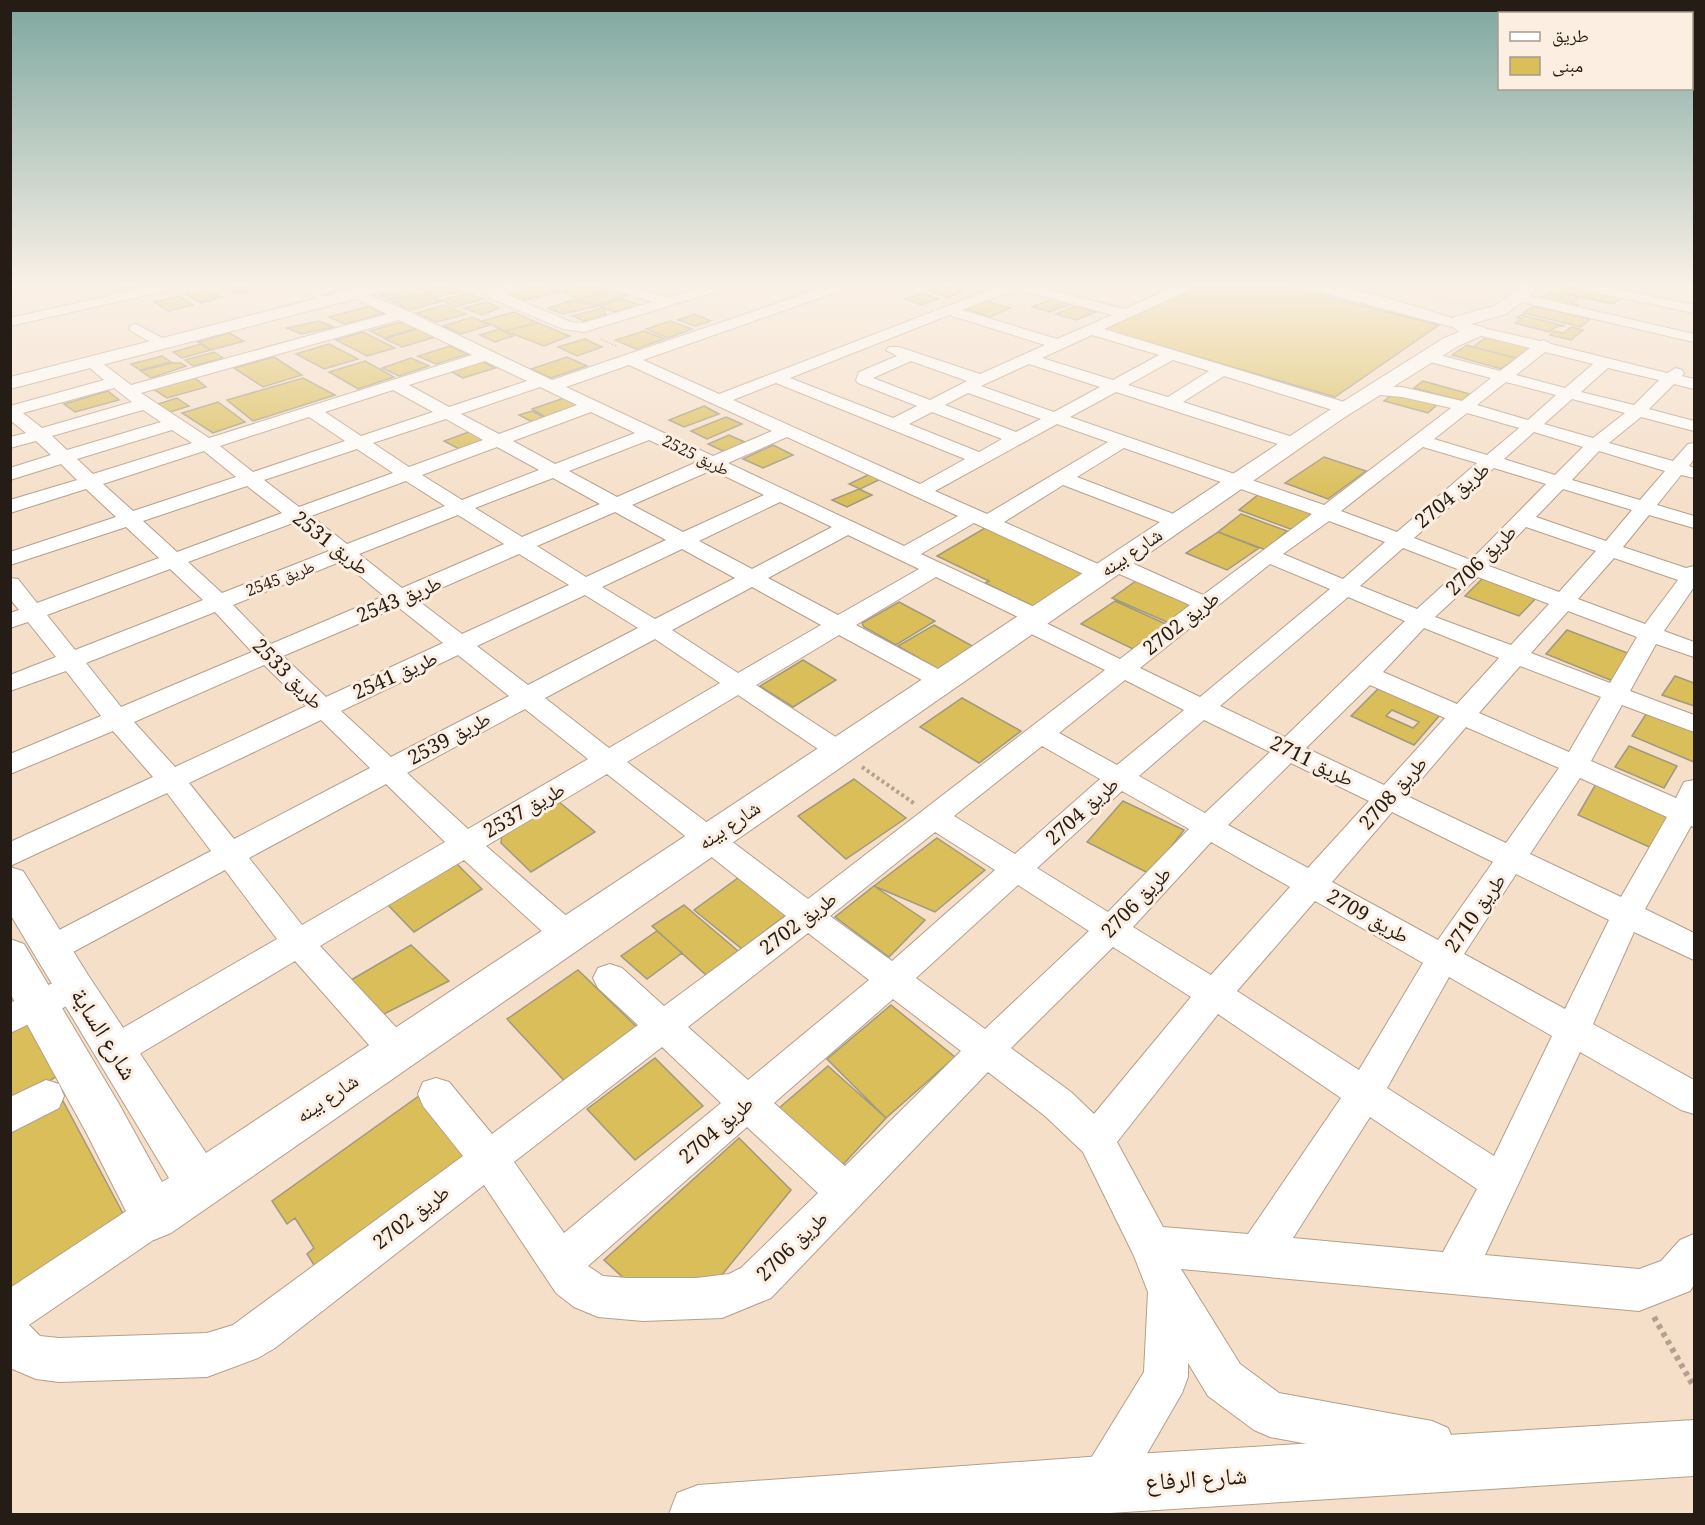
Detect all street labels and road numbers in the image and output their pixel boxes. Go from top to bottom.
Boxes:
street label: طريق 2525 [657,429,733,485]
street label: طريق 2704 [1408,455,1499,539]
street label: طريق 2531 [283,504,375,587]
street label: طريق 2706 [1439,518,1527,606]
street label: شارع بينه [1094,521,1171,588]
street label: طريق 2545 [242,555,319,606]
street label: طريق 2543 [352,569,448,635]
street label: طريق 2702 [1137,584,1229,667]
street label: طريق 2533 [242,632,330,720]
street label: طريق 2541 [348,644,444,712]
street label: طريق 2539 [403,704,498,777]
street label: طريق 2711 [1263,729,1359,799]
street label: طريق 2708 [1352,750,1438,840]
street label: طريق 2704 [1039,770,1129,856]
street label: طريق 2537 [478,775,573,850]
street label: شارع بينه [692,794,769,861]
street label: طريق 2706 [1095,860,1182,948]
street label: طريق 2710 [1438,868,1517,961]
street label: طريق 2709 [1319,882,1414,955]
street label: طريق 2702 [754,885,846,966]
street label: شارع الساية [57,981,147,1090]
street label: شارع بينه [290,1067,367,1134]
street label: طريق 2704 [673,1090,763,1175]
street label: طريق 2702 [367,1178,459,1261]
street label: طريق 2706 [750,1205,838,1292]
street label: شارع الرفاع [1144,1457,1249,1506]

